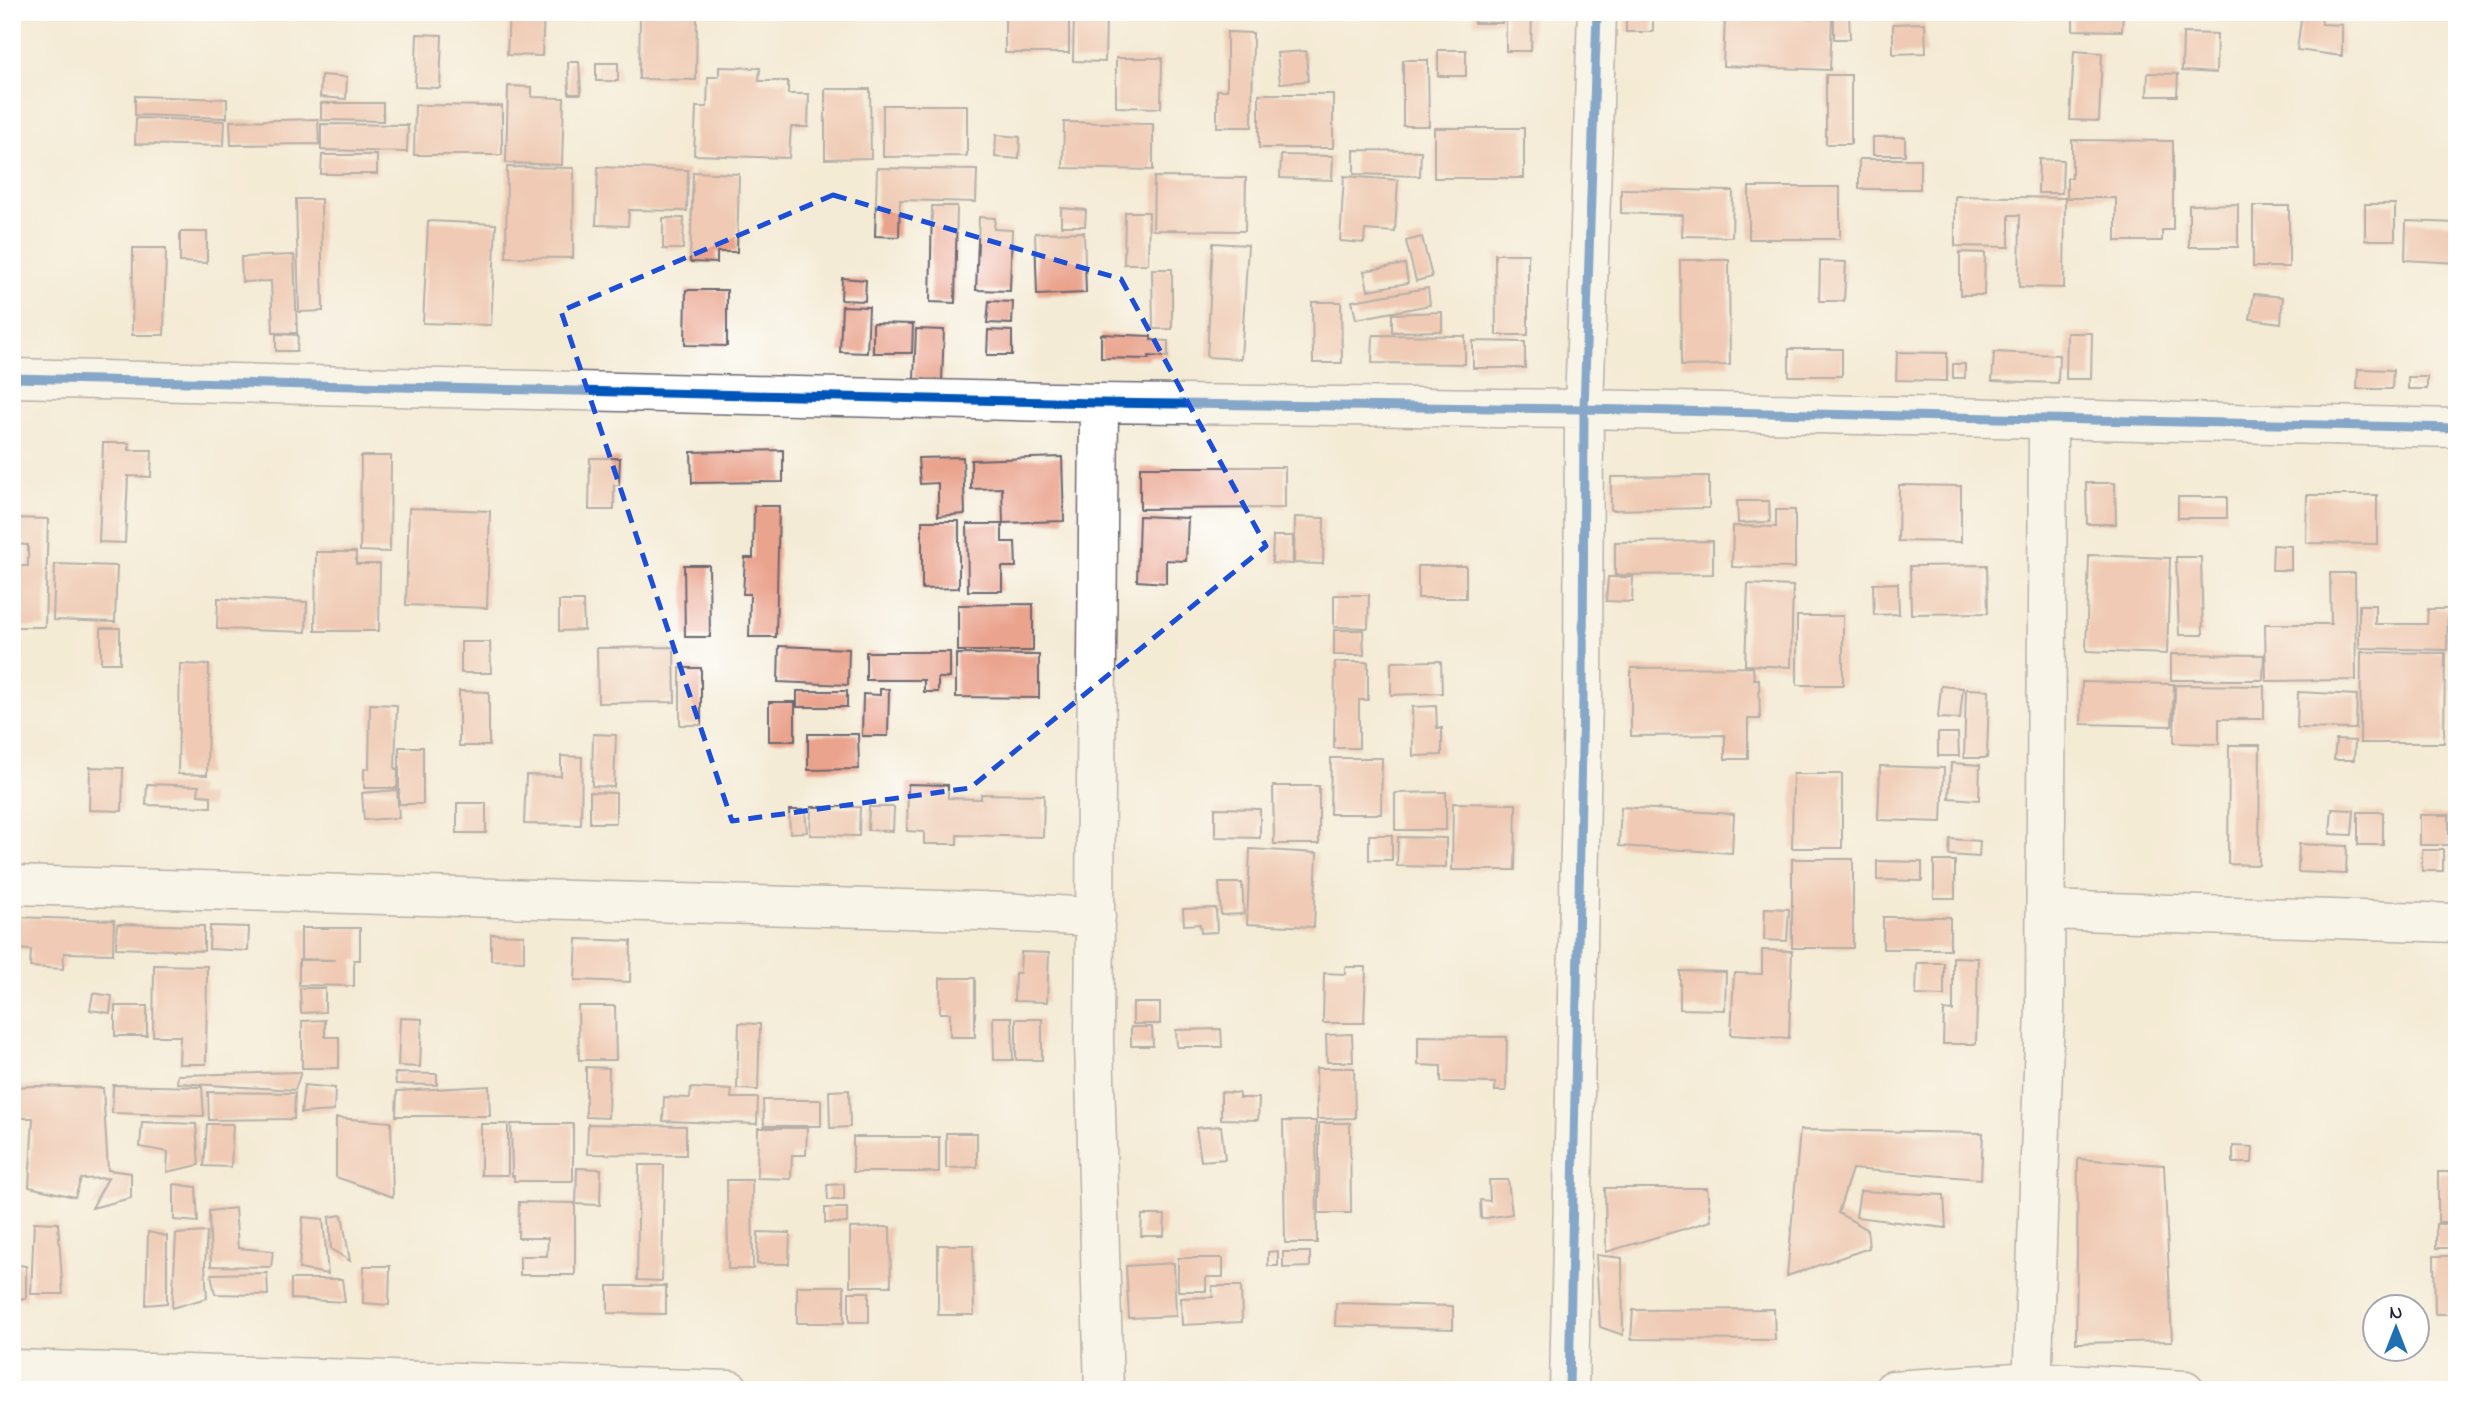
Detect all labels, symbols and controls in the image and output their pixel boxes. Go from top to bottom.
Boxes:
north arrow [2360,1294,2430,1364]
text: N [2390,1300,2403,1327]

